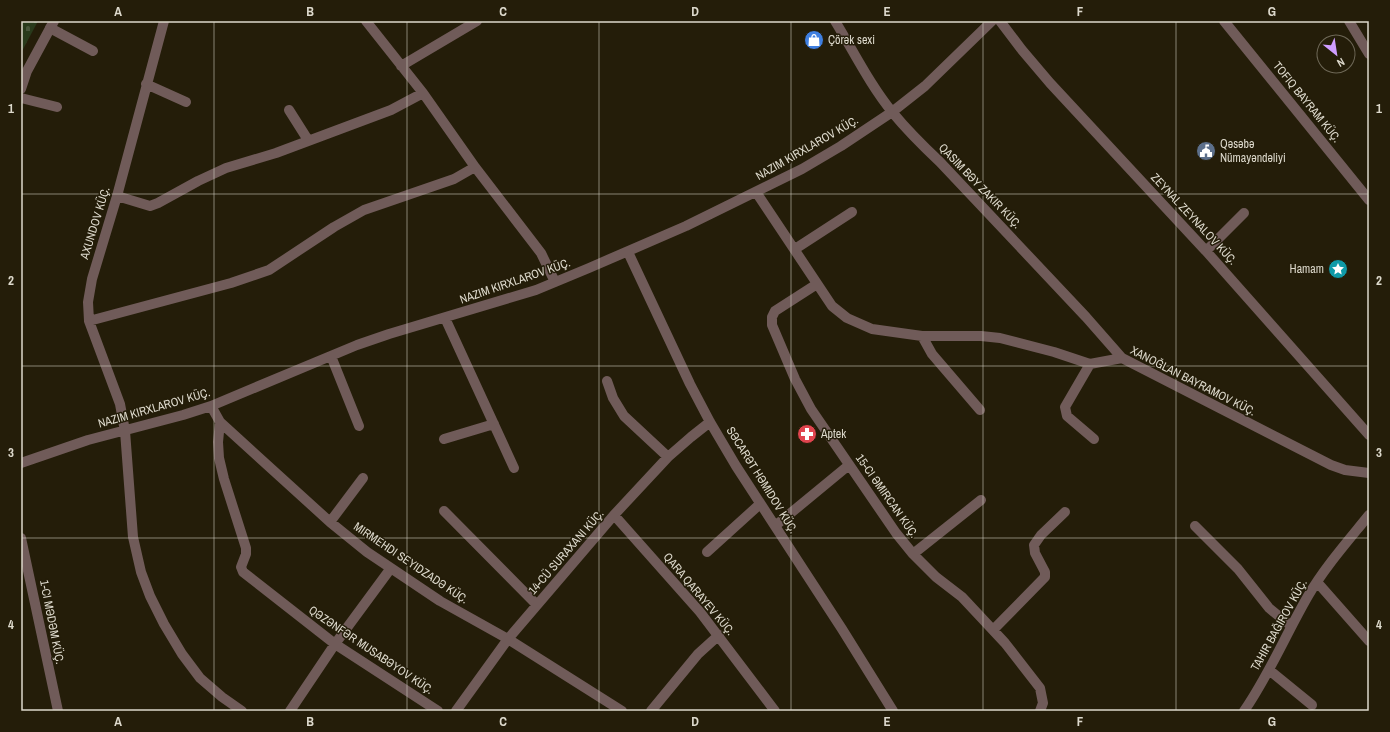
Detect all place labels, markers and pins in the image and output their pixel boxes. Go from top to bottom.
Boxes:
shop icon: Çörək sexi [803,29,825,51]
place label: Çörək sexi [828,32,875,48]
place label: Qəsəbə Nümayəndəliyi [1220,136,1286,166]
public building icon: Qəsəbə Nümayəndəliyi [1195,140,1217,162]
place icon: Hamam [1327,258,1349,280]
place label: Hamam [1290,261,1324,277]
pharmacy icon: Aptek [796,423,818,445]
place label: Aptek [820,426,846,442]

